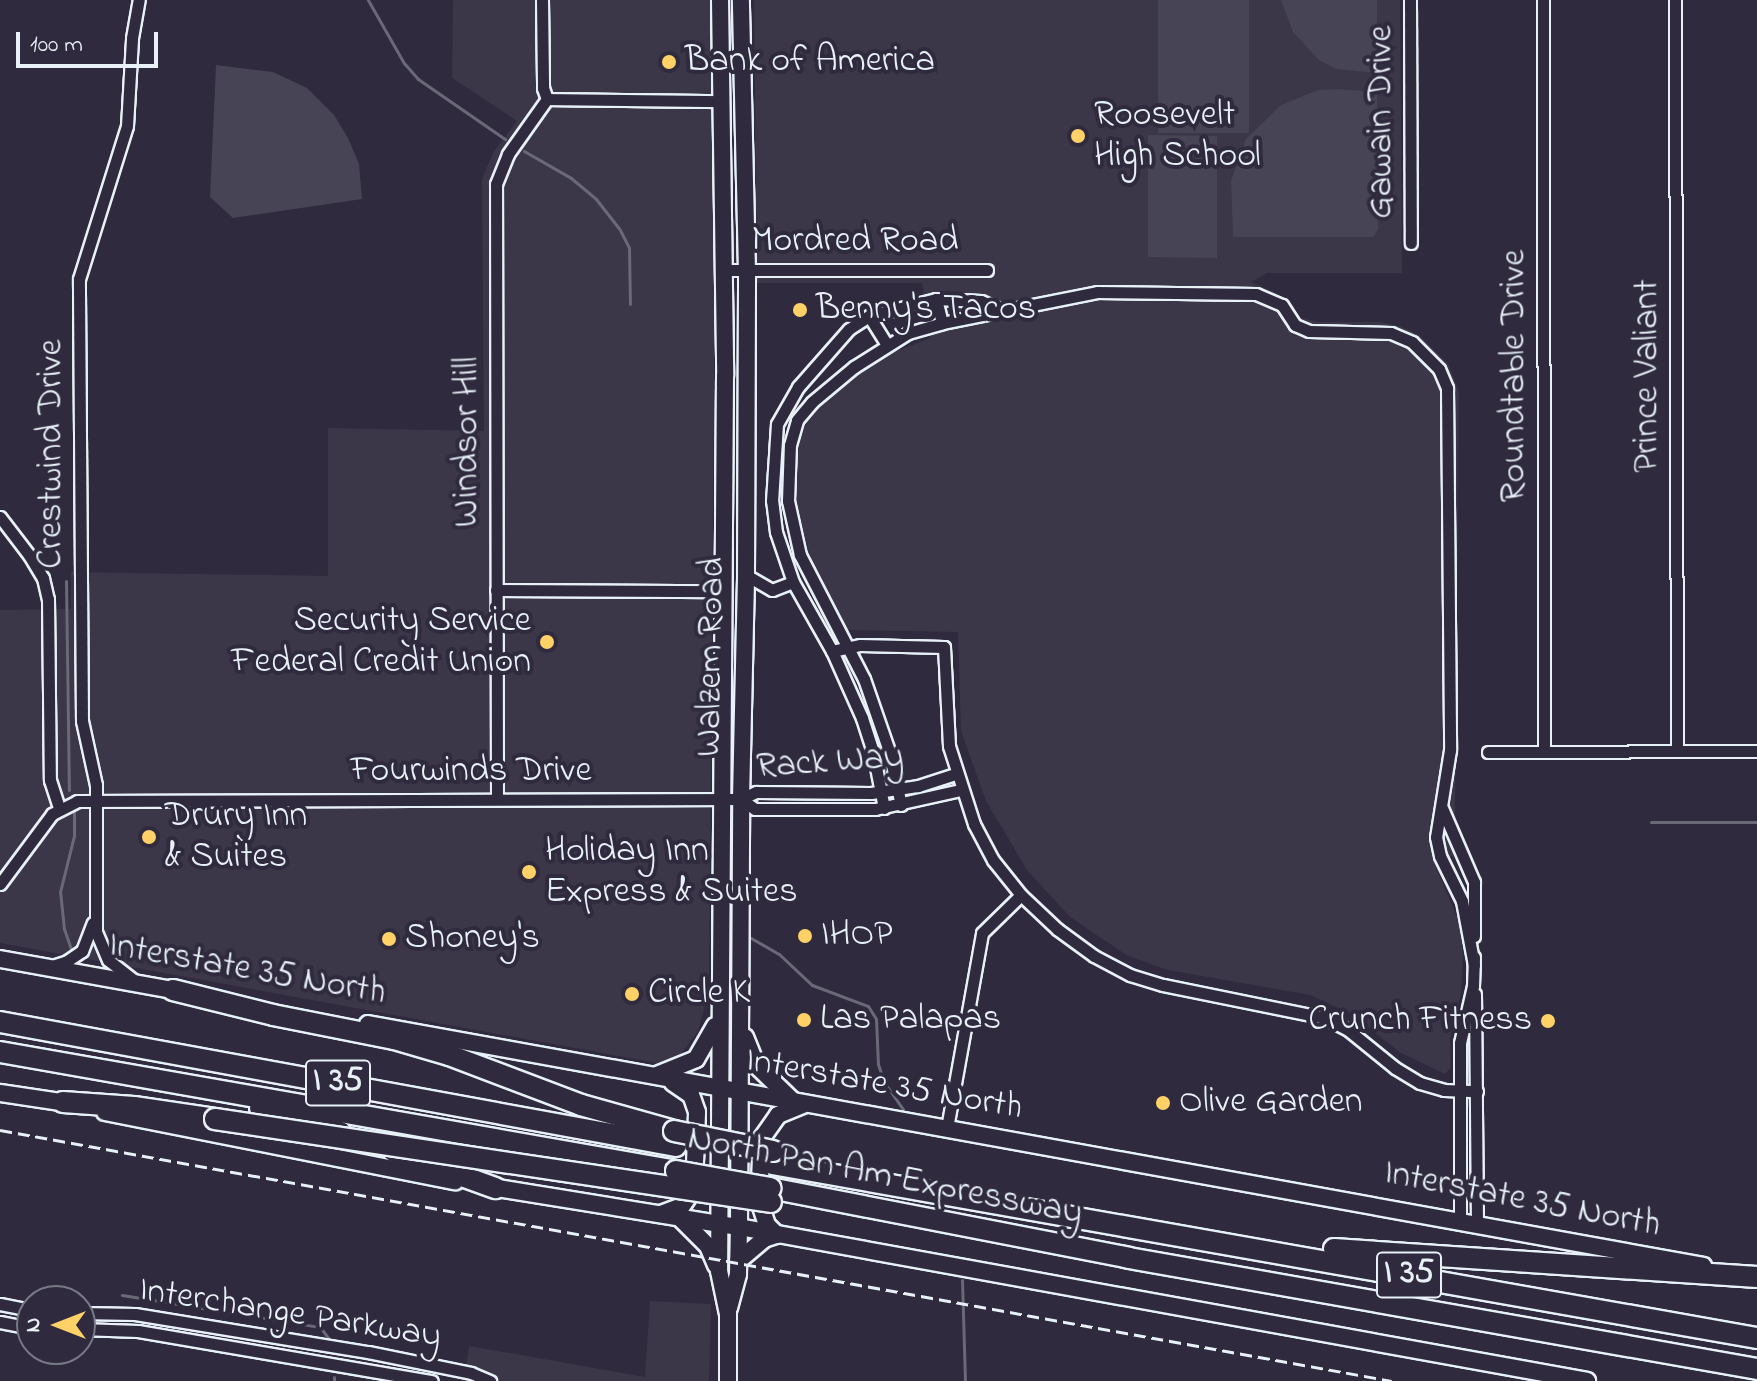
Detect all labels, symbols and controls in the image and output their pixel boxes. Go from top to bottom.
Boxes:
scale bar [20,16,162,66]
street label: Gawain Drive [1360,25,1404,219]
text: 100 m [30,28,83,63]
place label: Bank of America [685,40,935,84]
marker: Bank of America [660,53,678,71]
place label: Roosevelt High School [1094,93,1261,178]
marker: Roosevelt High School [1069,127,1087,145]
street label: Mordred Road [752,220,958,264]
street label: Roundtable Drive [1493,250,1537,502]
street label: Prince Valiant [1626,279,1670,473]
place label: Benny's Tacos [816,288,1036,332]
marker: Benny's Tacos [791,301,809,319]
street label: Crestwind Drive [30,339,74,569]
street label: Windsor Hill [446,357,490,527]
street label: Walzem Road [689,557,735,757]
place label: Security Service Federal Credit Union [231,599,531,684]
marker: Security Service Federal Credit Union [538,633,556,651]
street label: Rack Way [755,736,905,790]
street label: Fourwinds Drive [350,750,592,794]
place label: Drury Inn & Suites [165,794,307,879]
marker: Drury Inn & Suites [140,828,158,846]
place label: Holiday Inn Express & Suites [545,829,798,914]
marker: Holiday Inn Express & Suites [520,863,538,881]
place label: IHOP [821,914,893,958]
place label: Shoney's [405,917,540,961]
street label: Interstate 35 North [105,924,389,1016]
marker: IHOP [796,927,814,945]
marker: Shoney's [380,930,398,948]
place label: Circle K [648,972,750,1016]
marker: Circle K [623,985,641,1003]
place label: Las Palapas [820,998,1001,1042]
place label: Crunch Fitness [1308,999,1532,1043]
marker: Las Palapas [795,1011,813,1029]
marker: Crunch Fitness [1539,1012,1557,1030]
street label: Interstate 35 North [742,1039,1026,1131]
road number: I 35 [304,1053,372,1113]
place label: Olive Garden [1179,1081,1363,1125]
marker: Olive Garden [1154,1094,1172,1112]
street label: North Pan Am Expressway [684,1118,1086,1236]
street label: Interstate 35 North [1380,1152,1664,1248]
road number: I 35 [1375,1245,1443,1305]
street label: Interchange Parkway [136,1269,444,1359]
north arrow [16,1285,96,1365]
text: N [18,1318,50,1332]

